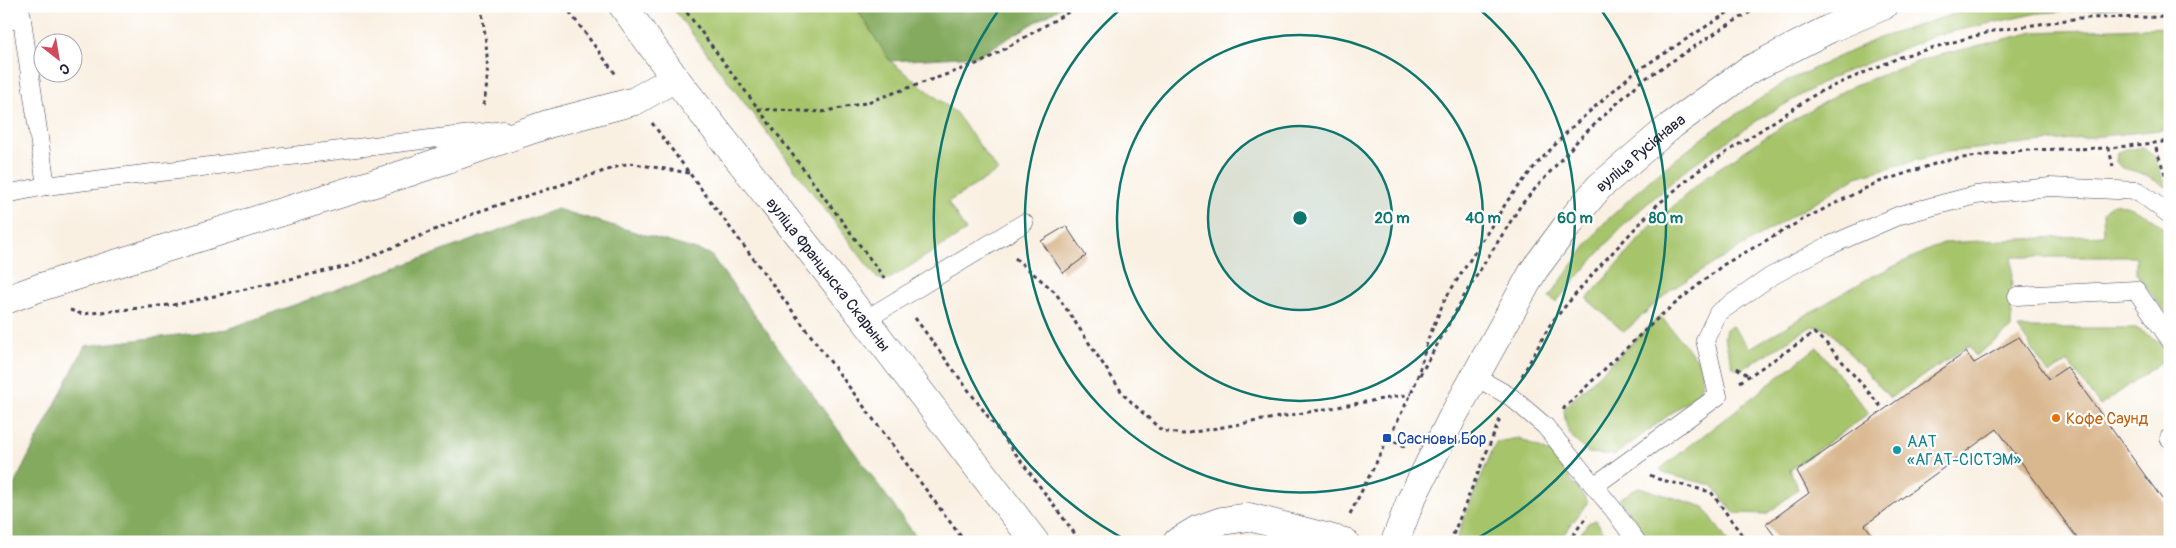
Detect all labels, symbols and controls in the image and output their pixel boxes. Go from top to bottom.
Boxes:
north arrow [32,32,82,82]
text: С [56,59,73,78]
street label: вуліца Русіянава [1592,110,1689,197]
street label: вуліца Францыска Скарыны [762,194,894,356]
centre of rings [1291,209,1309,227]
text: 20 m [1374,209,1410,228]
text: 40 m [1465,209,1501,228]
text: 60 m [1557,209,1593,228]
text: 80 m [1649,209,1683,228]
place label: Кофе Саунд [2066,409,2149,429]
marker: Кофе Саунд [2050,412,2062,424]
place label: Сасновы Бор [1397,429,1486,449]
marker: Сасновы Бор [1381,432,1393,444]
place label: ААТ «АГАТ-СІСТЭМ» [1907,432,2021,470]
marker: ААТ «АГАТ-СІСТЭМ» [1891,444,1903,456]

